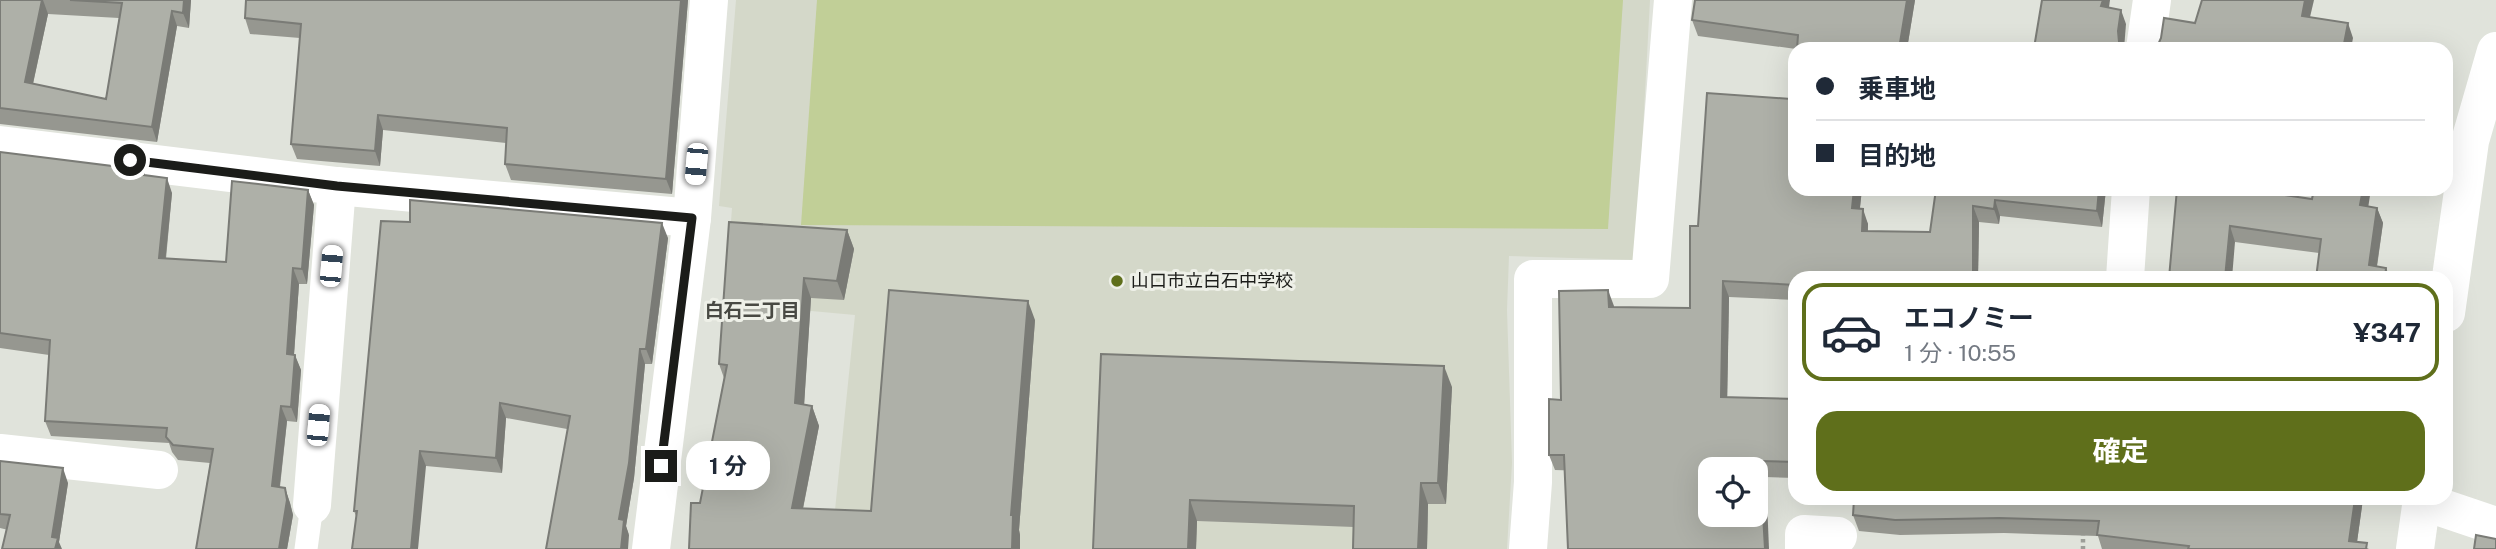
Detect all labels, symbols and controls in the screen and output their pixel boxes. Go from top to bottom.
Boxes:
text: 乗車地 [1858,73,1936,104]
text: 目的地 [1858,140,1936,171]
car [684,142,709,186]
route start [114,144,146,176]
car [319,244,344,288]
place label: 山口市立白石中学校 [1131,270,1293,291]
marker: 山口市立白石中学校 [1109,273,1125,289]
district label: 白石二丁目 [704,299,800,321]
icon: car [1820,301,1883,364]
text: エコノミー [1904,302,2034,333]
text: ¥347 [2353,317,2421,348]
text: 1 分 · 10:55 [1904,339,2016,366]
car [306,403,331,447]
button: 確定 [1816,411,2425,491]
callout: 1 分 [686,442,770,490]
route end [645,450,677,482]
text: 1 分 [709,452,747,479]
map controls [1698,457,1768,527]
button: locate [1698,457,1768,527]

